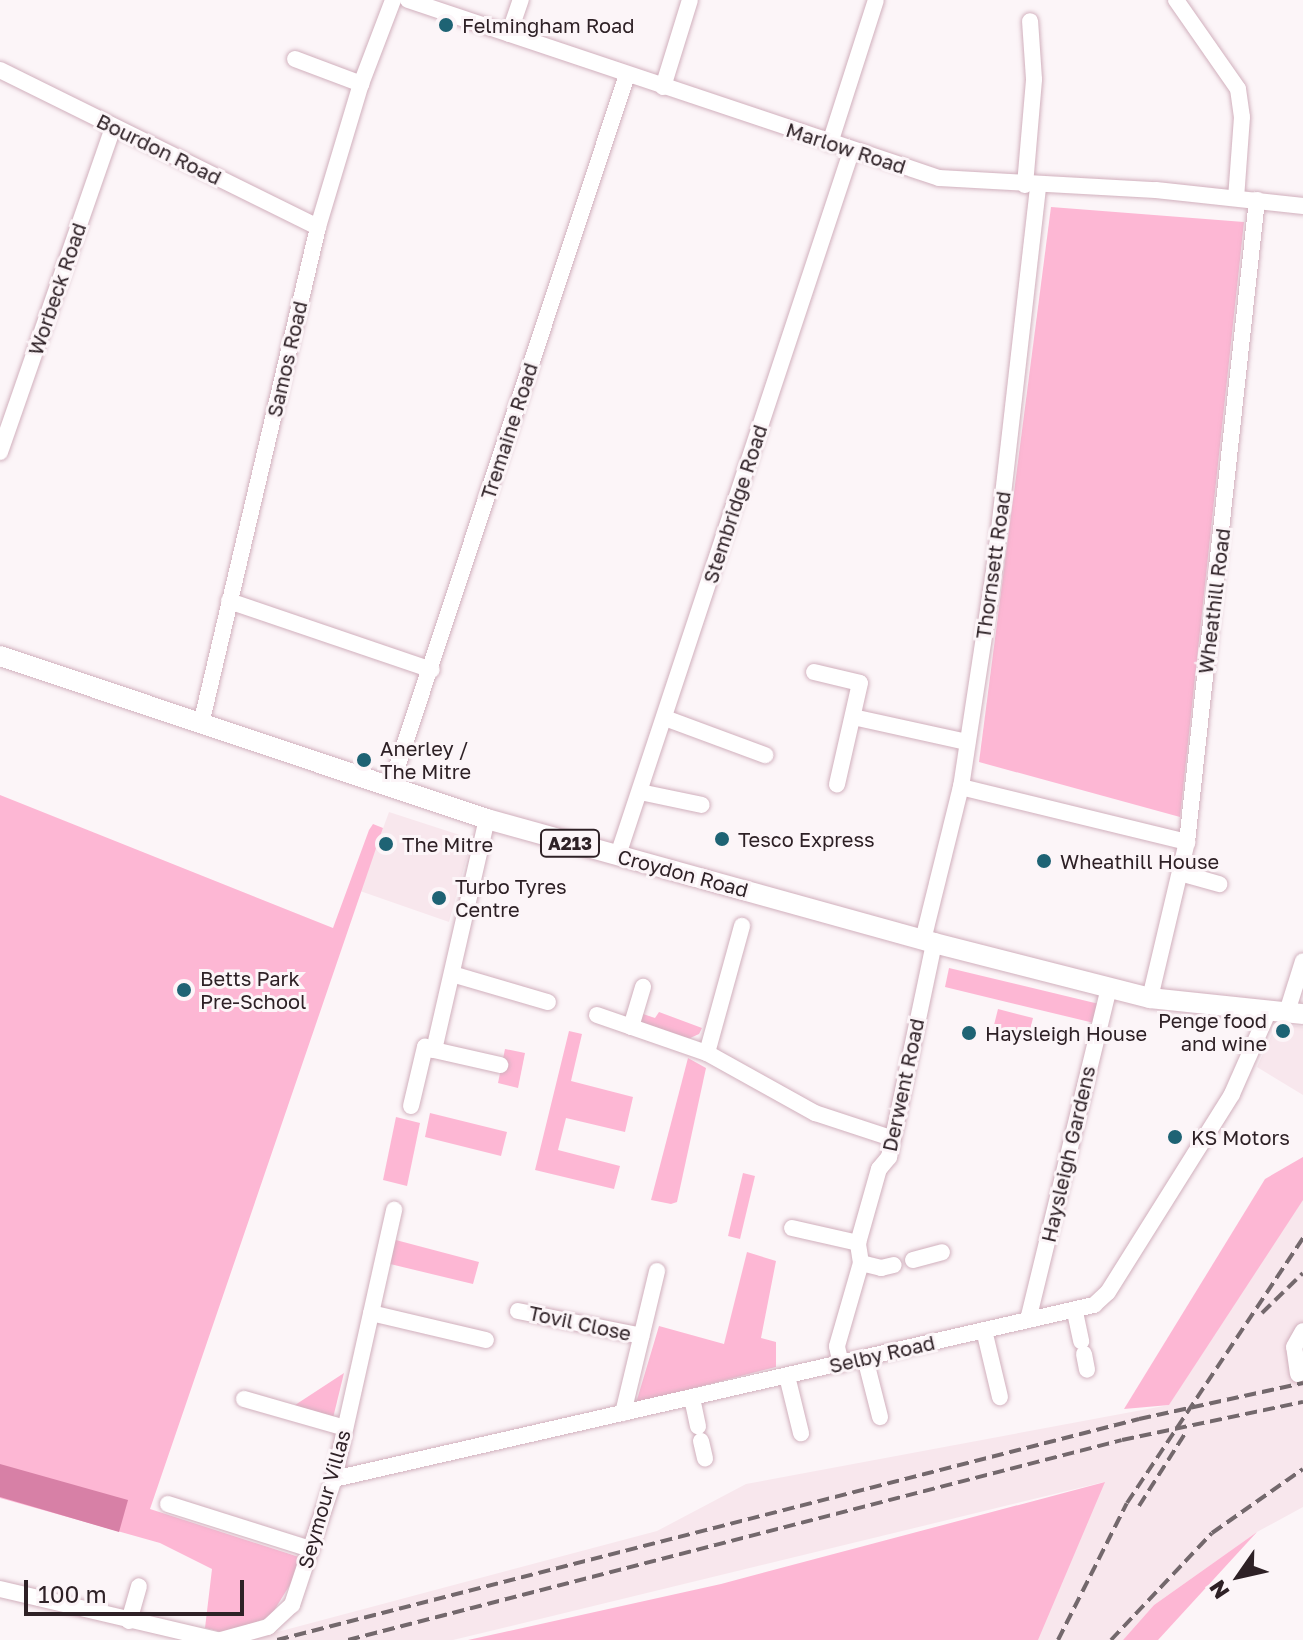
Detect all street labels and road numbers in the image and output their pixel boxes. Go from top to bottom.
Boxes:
street label: Bourdon Road [93,108,225,190]
street label: Marlow Road [783,117,909,179]
street label: Worbeck Road [23,220,91,358]
street label: Samos Road [262,299,312,419]
street label: Tremaine Road [476,360,542,502]
street label: Stembridge Road [698,422,772,586]
street label: Thornsett Road [971,490,1015,640]
street label: Wheathill Road [1193,527,1235,675]
road number: A213 [538,829,602,857]
street label: Croydon Road [615,844,751,902]
street label: Derwent Road [877,1016,929,1154]
street label: Haysleigh Gardens [1036,1063,1100,1245]
street label: Tovil Close [527,1300,633,1346]
street label: Selby Road [827,1330,937,1378]
street label: Seymour Villas [293,1427,355,1571]

